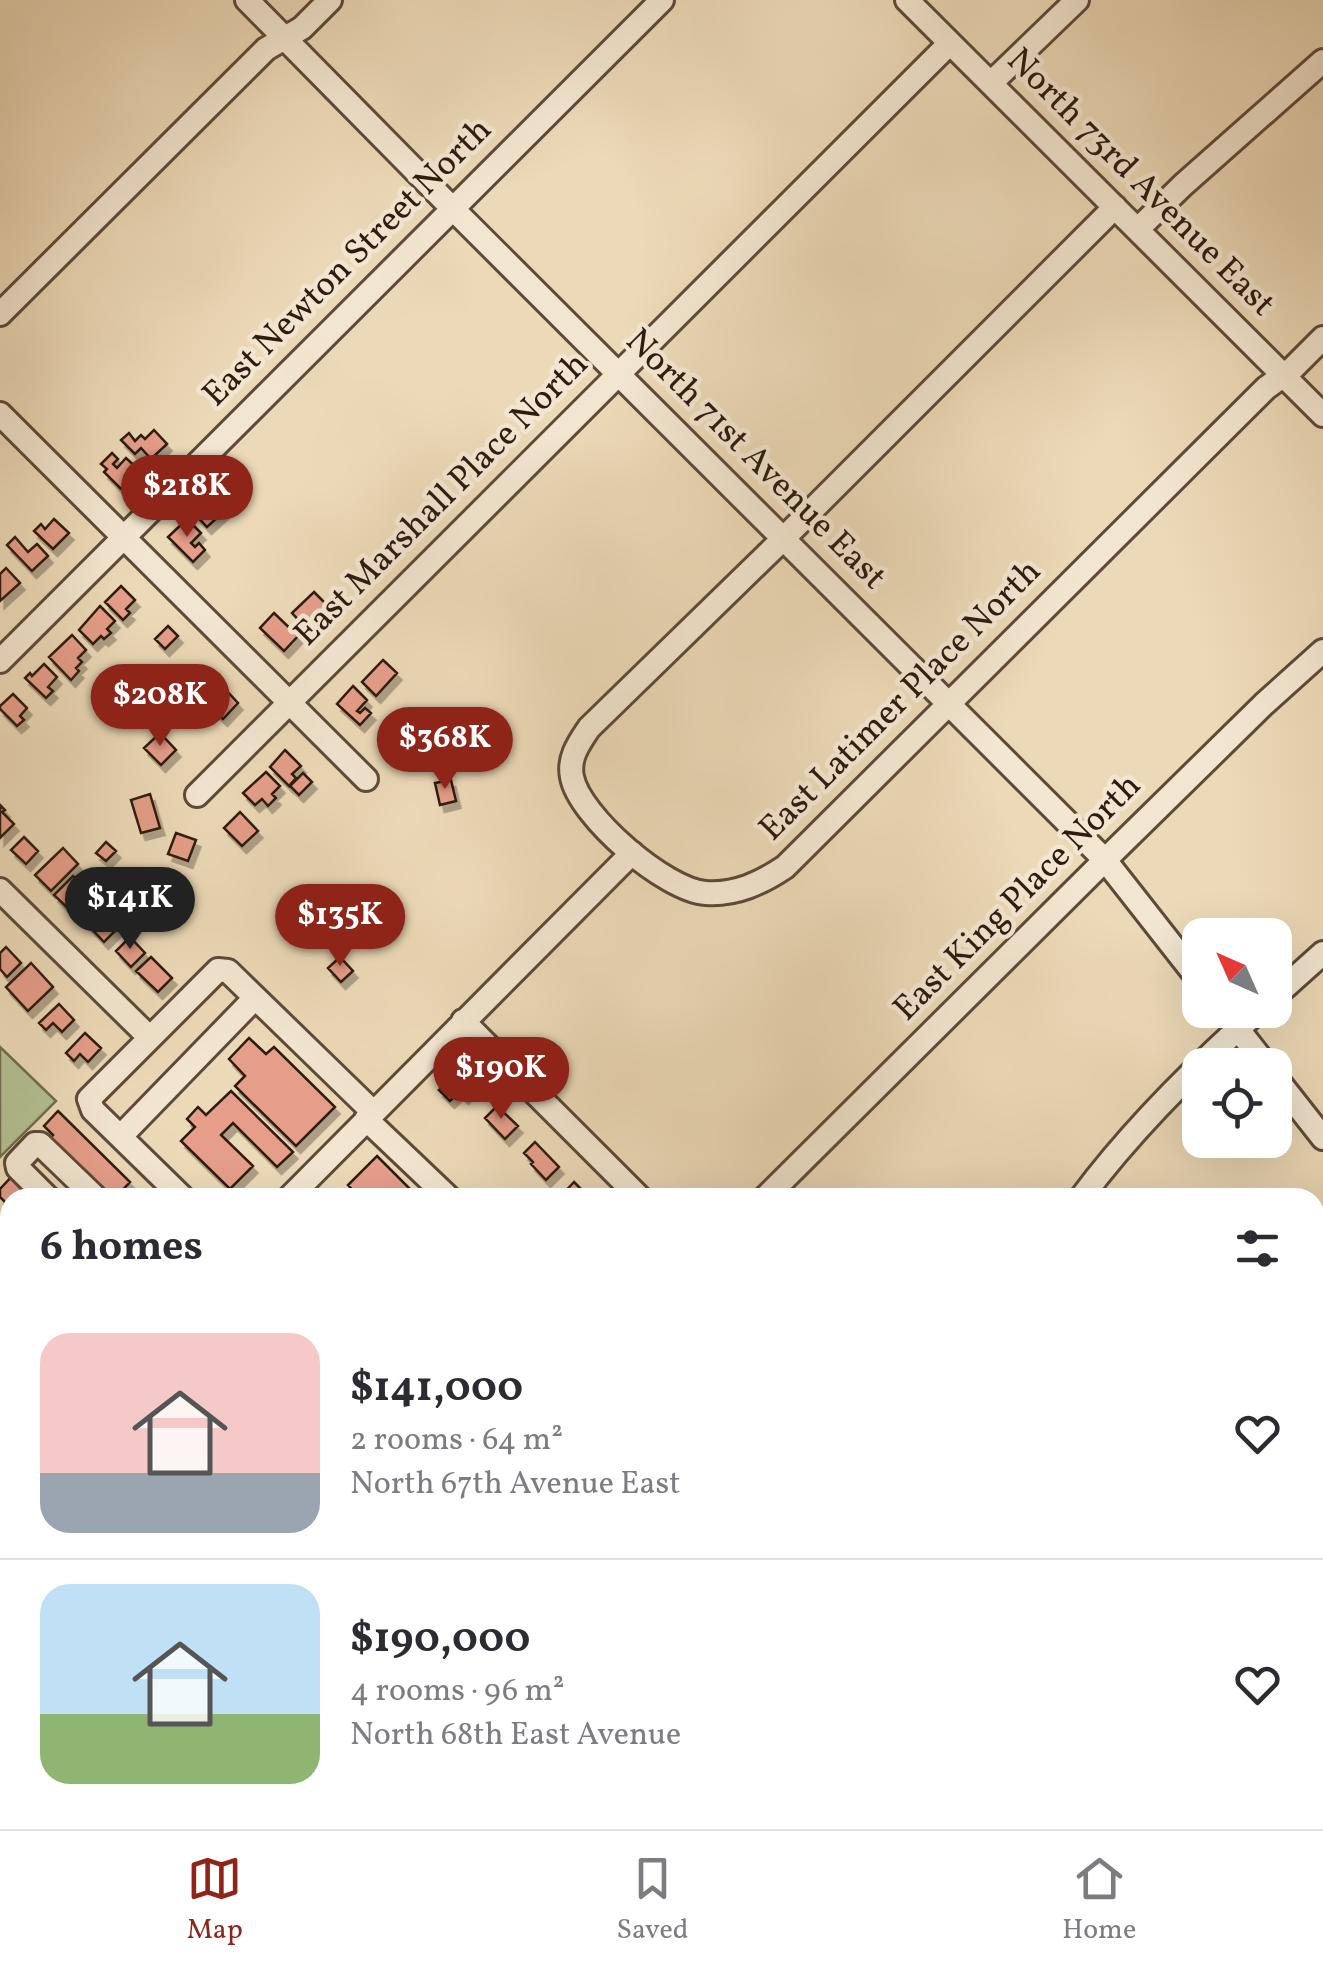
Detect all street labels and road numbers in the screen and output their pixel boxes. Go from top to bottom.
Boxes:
street label: North 73rd Avenue East [995,38,1285,328]
street label: East Newton Street North [193,108,503,418]
street label: North 71st Avenue East [614,319,896,601]
street label: East Marshall Place North [284,342,600,658]
street label: East Latimer Place North [749,549,1053,853]
street label: East King Place North [883,763,1153,1033]

